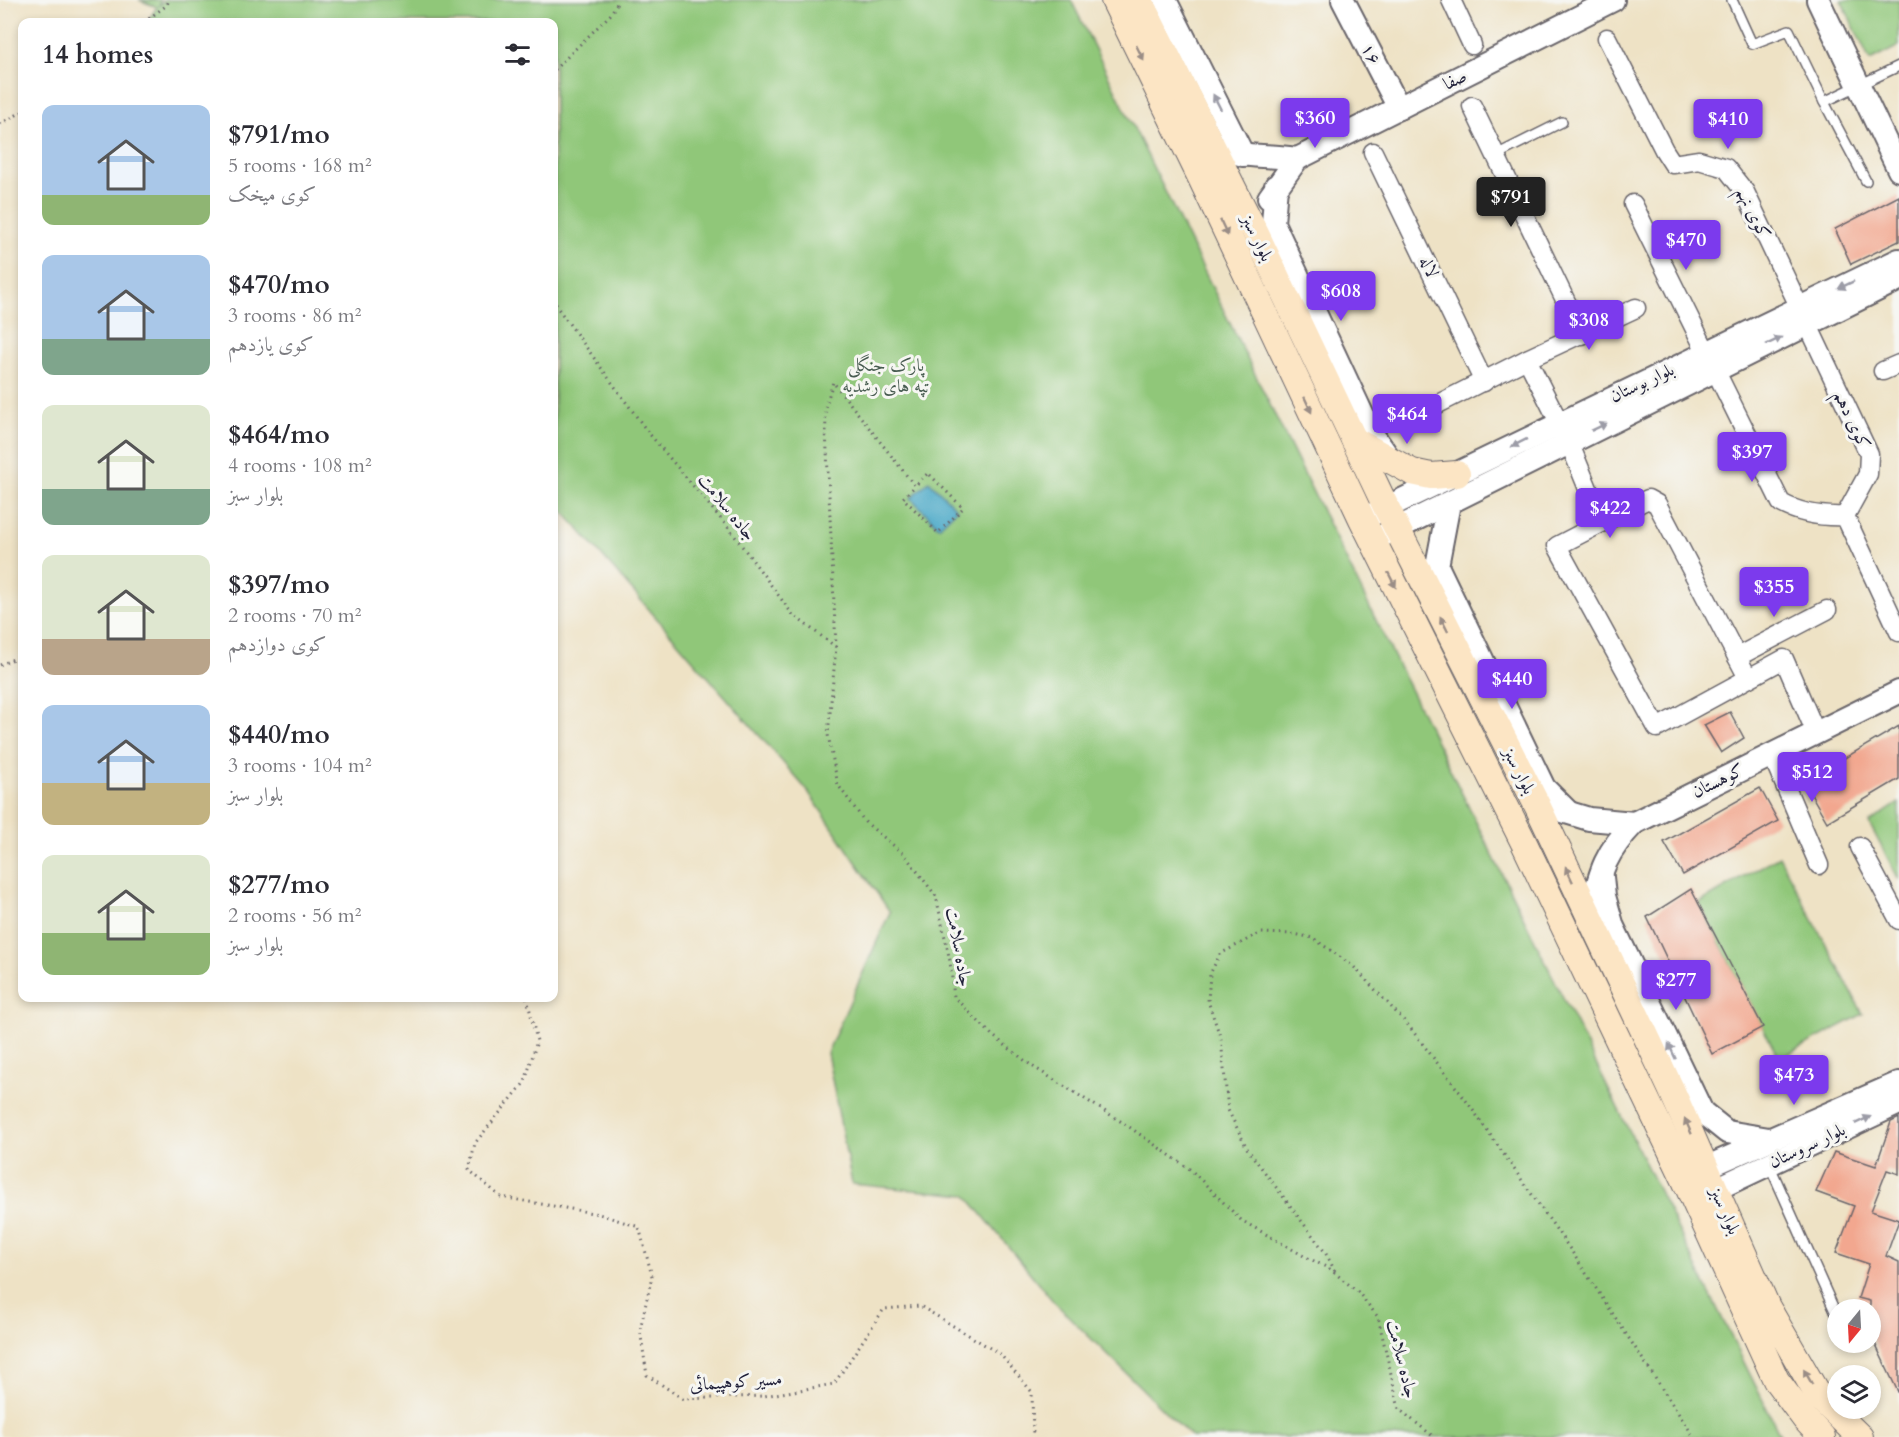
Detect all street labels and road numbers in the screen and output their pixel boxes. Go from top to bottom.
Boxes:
street label: ۱۶ [1355,39,1387,69]
street label: صفا [1439,64,1471,96]
street label: کوی نهم [1726,183,1777,245]
street label: بلوار سبز [1234,208,1279,266]
street label: لاله [1413,252,1445,282]
street label: بلوار بوستان [1606,357,1678,409]
street label: کوی دهم [1824,386,1876,455]
street label: جاده سلامت [692,468,762,546]
street label: بلوار سبز [1496,741,1541,799]
street label: کوهستان [1688,758,1748,804]
street label: جاده سلامت [940,905,978,989]
street label: بلوار سروستان [1765,1117,1849,1175]
street label: بلوار سبز [1703,1181,1747,1239]
street label: جاده سلامت [1380,1317,1424,1401]
street label: مسیر کوهپیمائی [689,1366,783,1398]

